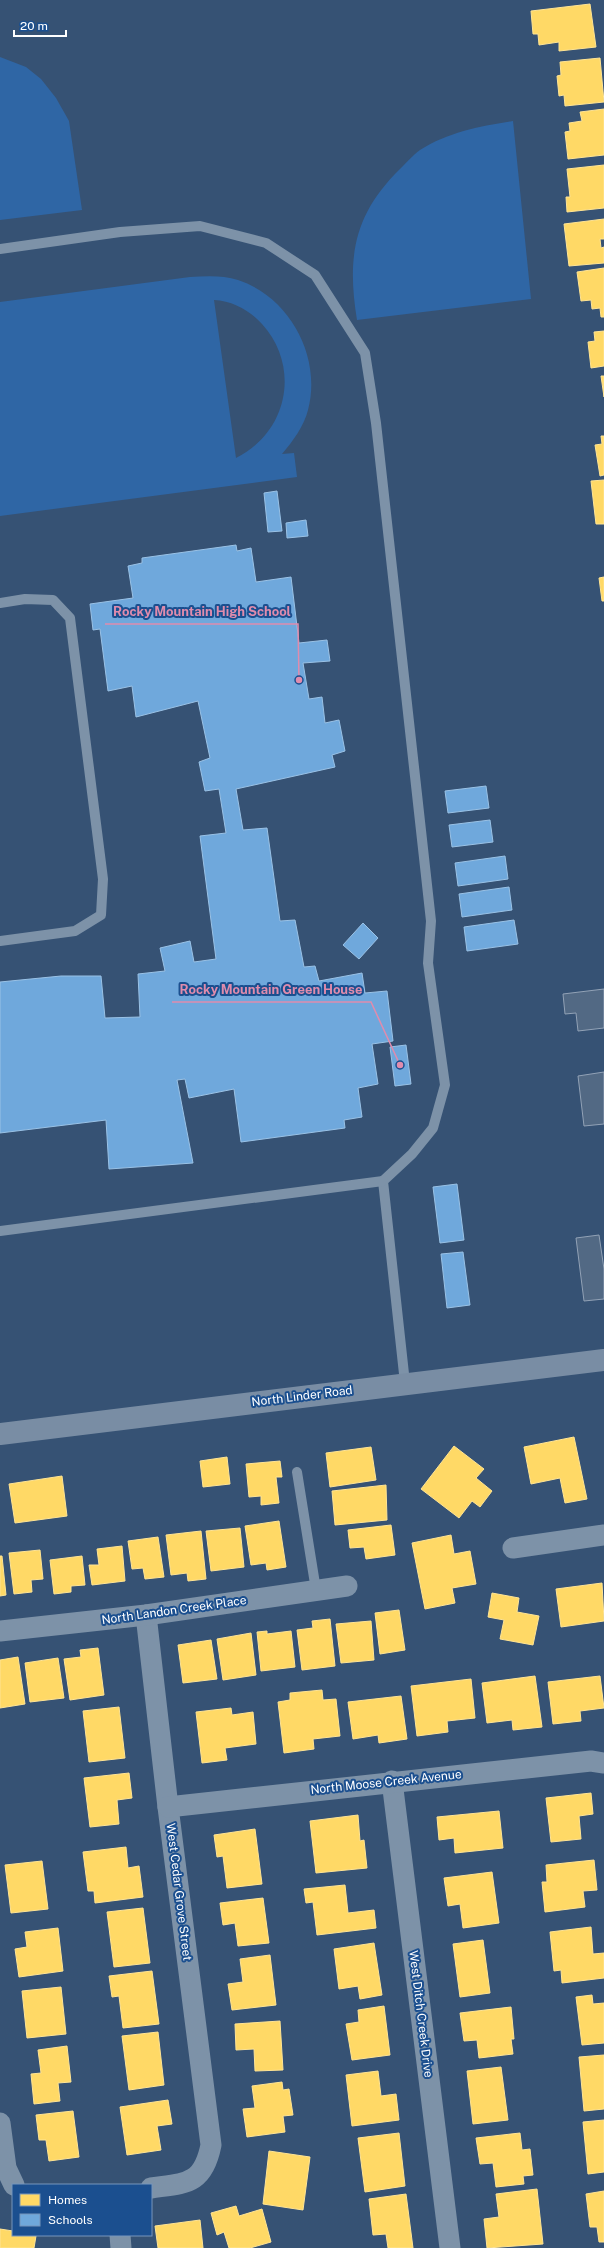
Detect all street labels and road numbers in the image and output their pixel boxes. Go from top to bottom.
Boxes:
street label: North Linder Road [251,1383,353,1409]
street label: North Landon Creek Place [101,1593,248,1627]
street label: North Moose Creek Avenue [310,1767,462,1797]
street label: West Cedar Grove Street [164,1823,194,1962]
street label: West Ditch Creek Drive [406,1950,436,2079]

